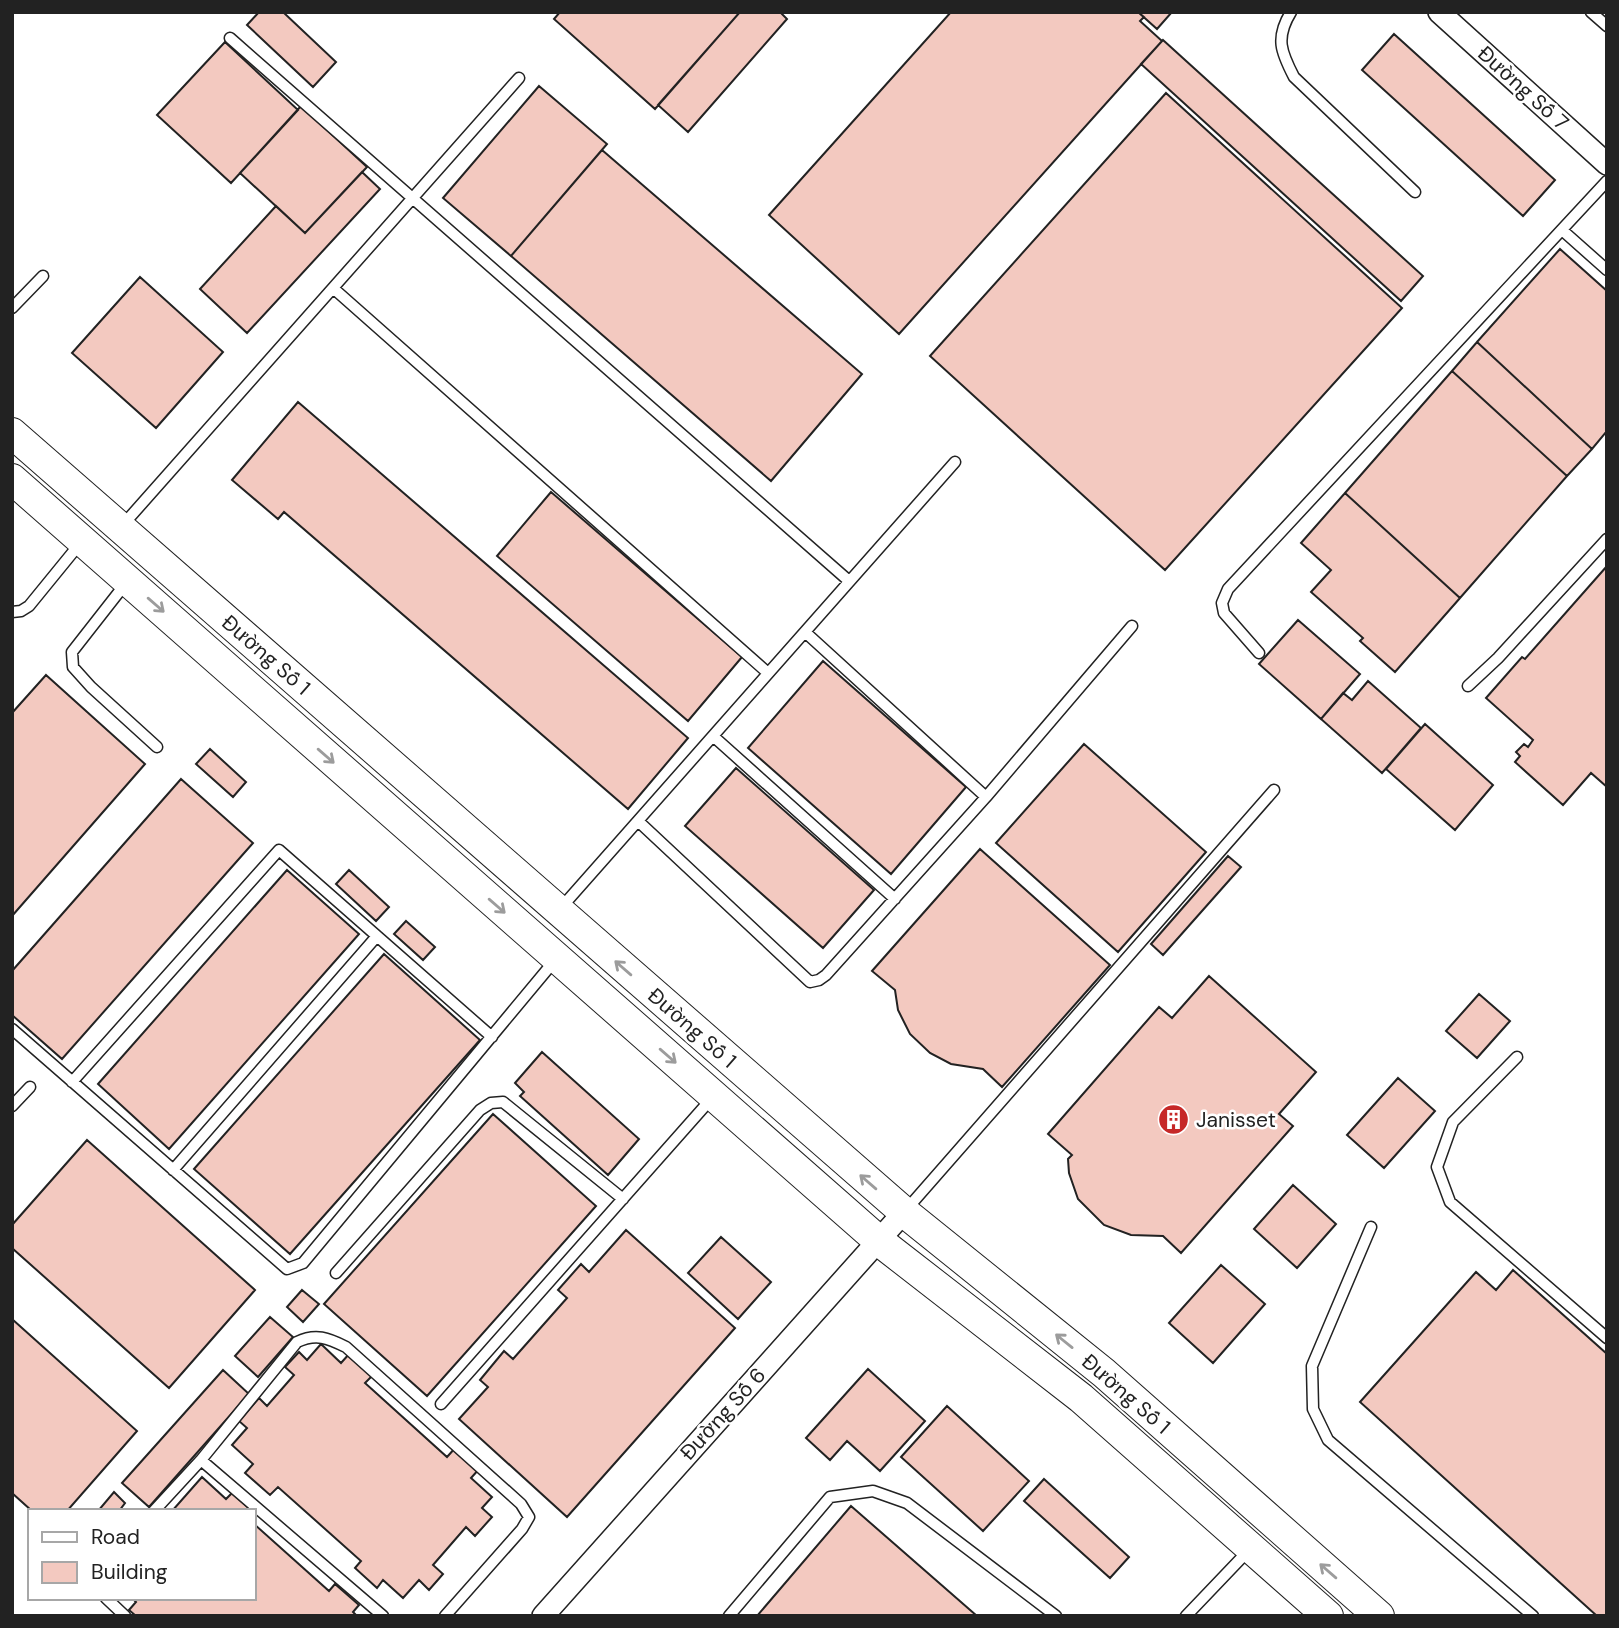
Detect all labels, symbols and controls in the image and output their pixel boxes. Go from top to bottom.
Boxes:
street label: Đường Số 7 [1471,40,1575,136]
one-way arrow [146,597,164,613]
street label: Đường Số 1 [216,609,316,701]
one-way arrow [317,748,335,764]
one-way arrow [488,898,506,914]
one-way arrow [614,960,632,976]
street label: Đường Số 1 [642,982,742,1074]
one-way arrow [659,1048,677,1064]
building icon: Janisset [1156,1103,1190,1137]
place label: Janisset [1196,1106,1276,1134]
one-way arrow [860,1174,878,1190]
one-way arrow [1055,1333,1073,1349]
street label: Đường Số 1 [1076,1348,1176,1440]
street label: Đường Số 6 [674,1362,772,1466]
legend [28,1509,256,1600]
text: Road [91,1523,140,1551]
text: Building [91,1558,168,1586]
one-way arrow [1319,1563,1337,1579]

